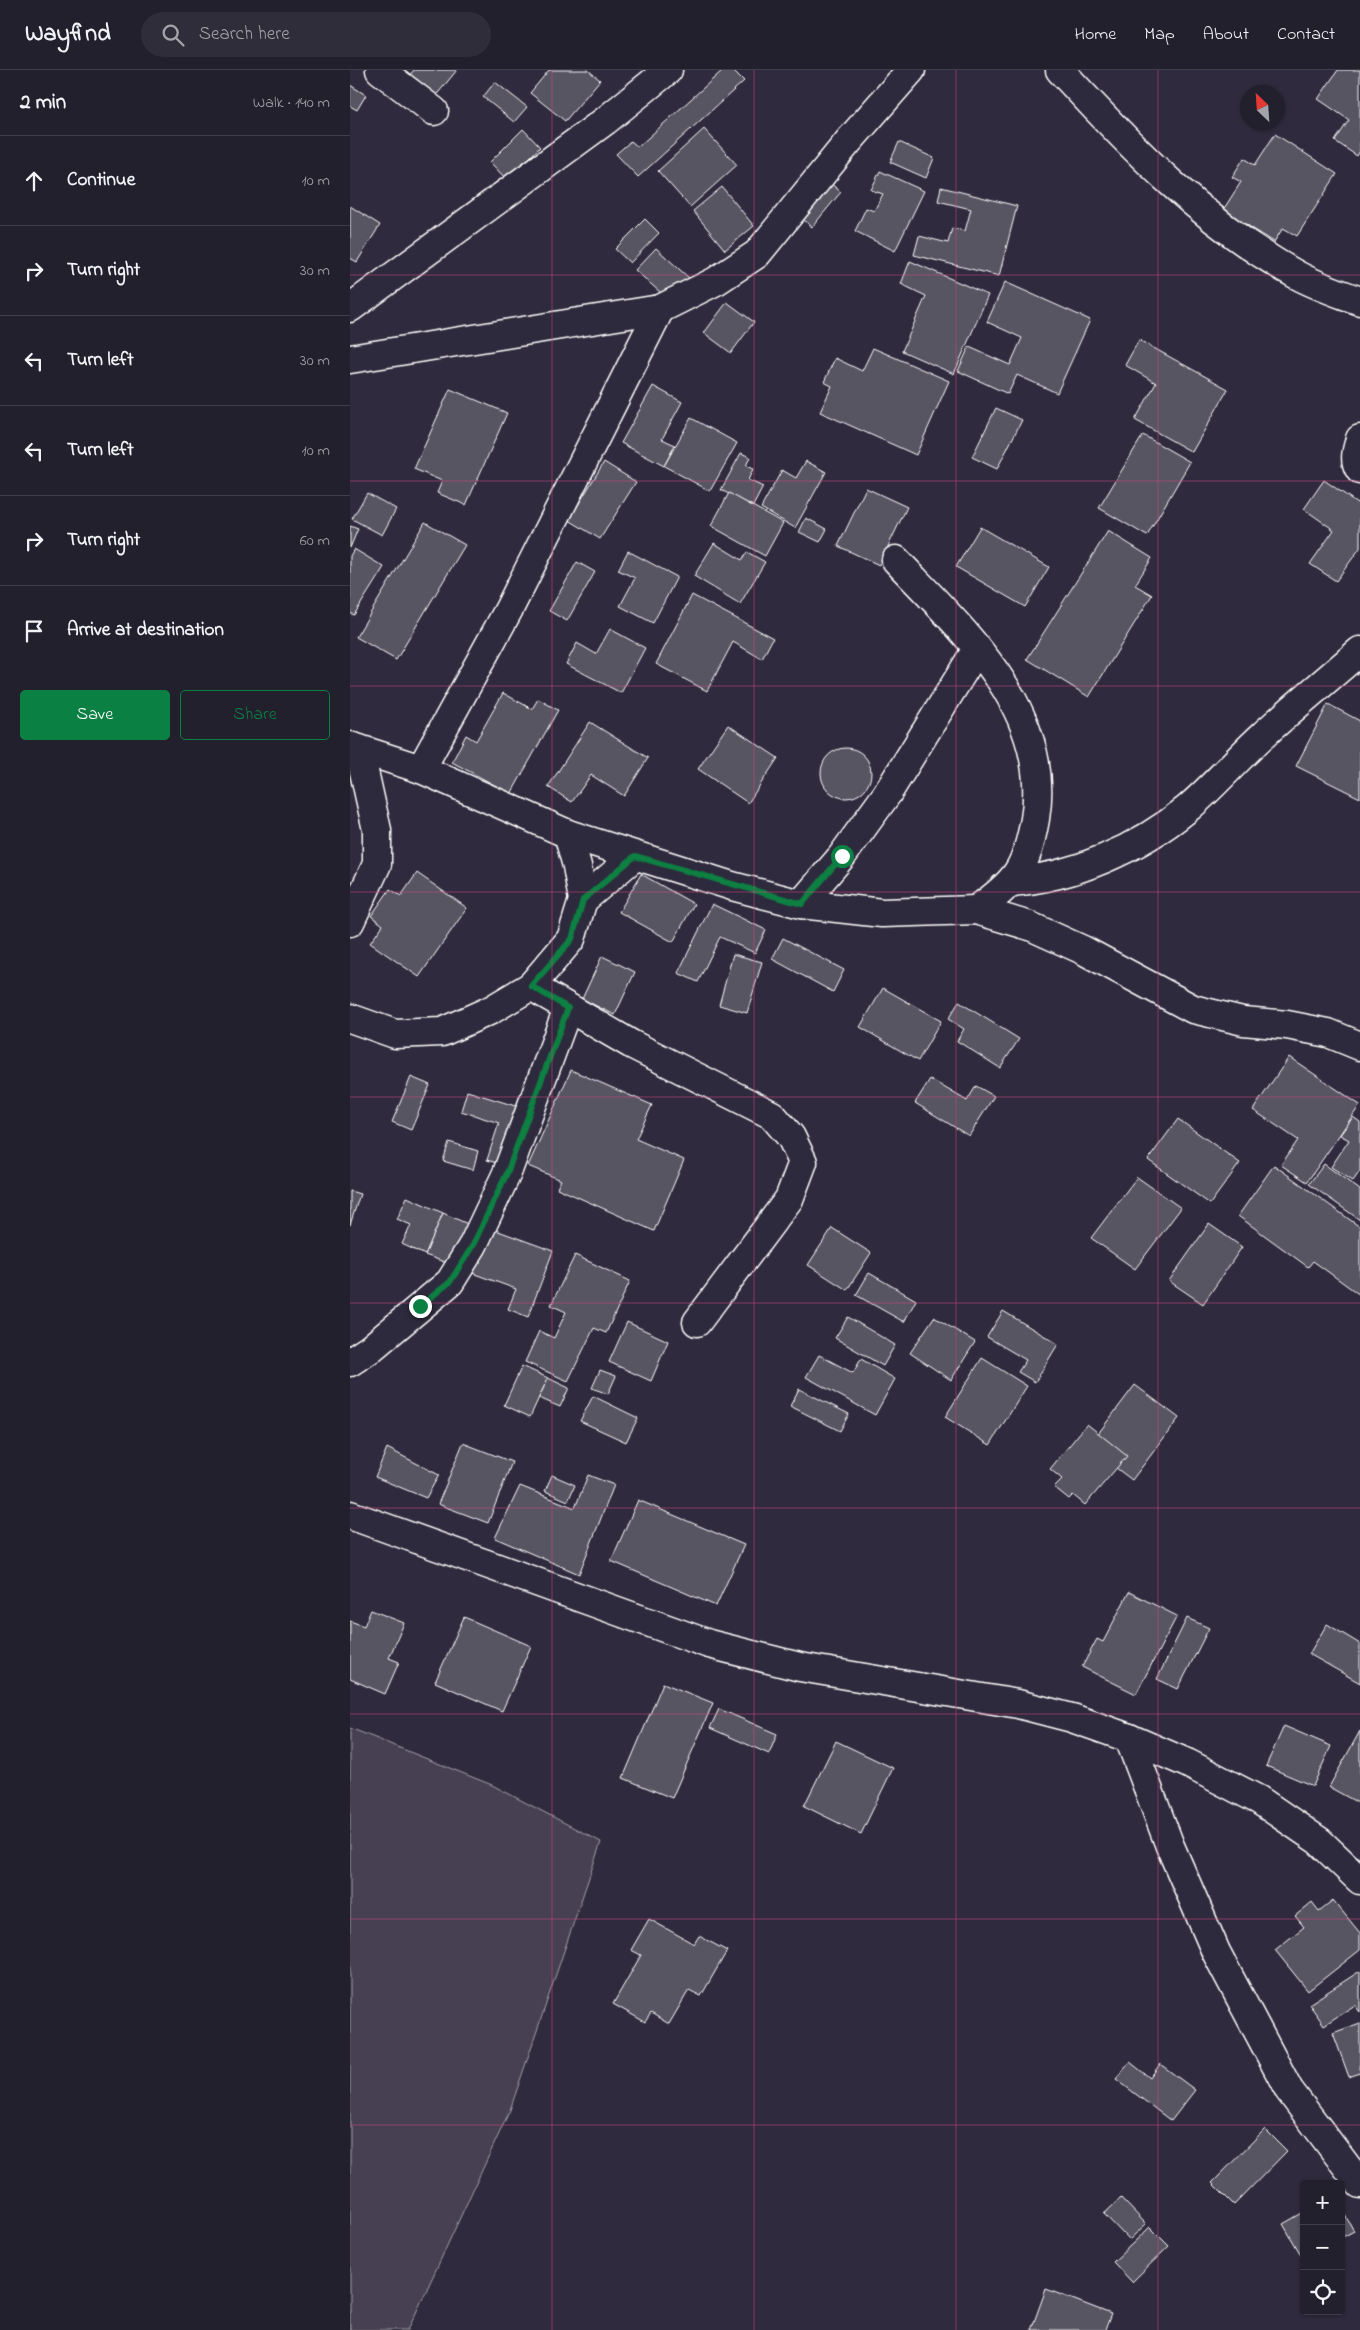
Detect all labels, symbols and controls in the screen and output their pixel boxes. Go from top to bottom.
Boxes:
search box [141,12,491,57]
text: Wayfind [25,17,111,52]
icon: search [159,21,187,49]
text: Search here [199,21,290,48]
text: Home [1075,22,1116,48]
text: Map [1144,22,1175,48]
text: About [1203,22,1249,48]
text: Contact [1277,22,1335,48]
north arrow [1240,85,1285,130]
text: 2 min [20,88,66,118]
text: Walk · 140 m [253,91,330,115]
icon: ahead [20,167,48,195]
text: Continue [67,167,135,194]
text: 10 m [302,169,330,193]
icon: right [20,257,48,285]
text: Turn right [67,257,140,284]
text: 30 m [300,259,330,283]
icon: left [20,347,48,375]
text: Turn left [67,347,134,374]
text: 30 m [300,349,330,373]
icon: left [20,437,48,465]
text: Turn left [67,437,134,464]
text: 10 m [302,439,330,463]
icon: right [20,527,48,555]
text: Turn right [67,527,140,554]
text: 60 m [300,529,330,553]
icon: arrive [20,617,48,645]
text: Arrive at destination [67,617,224,644]
button: Save [20,690,170,740]
button: Share [180,690,330,740]
route start [831,845,854,868]
route end [409,1295,432,1318]
map controls [1300,2180,1345,2315]
button: + [1300,2180,1345,2225]
button: − [1300,2225,1345,2270]
button: locate [1300,2270,1345,2315]

